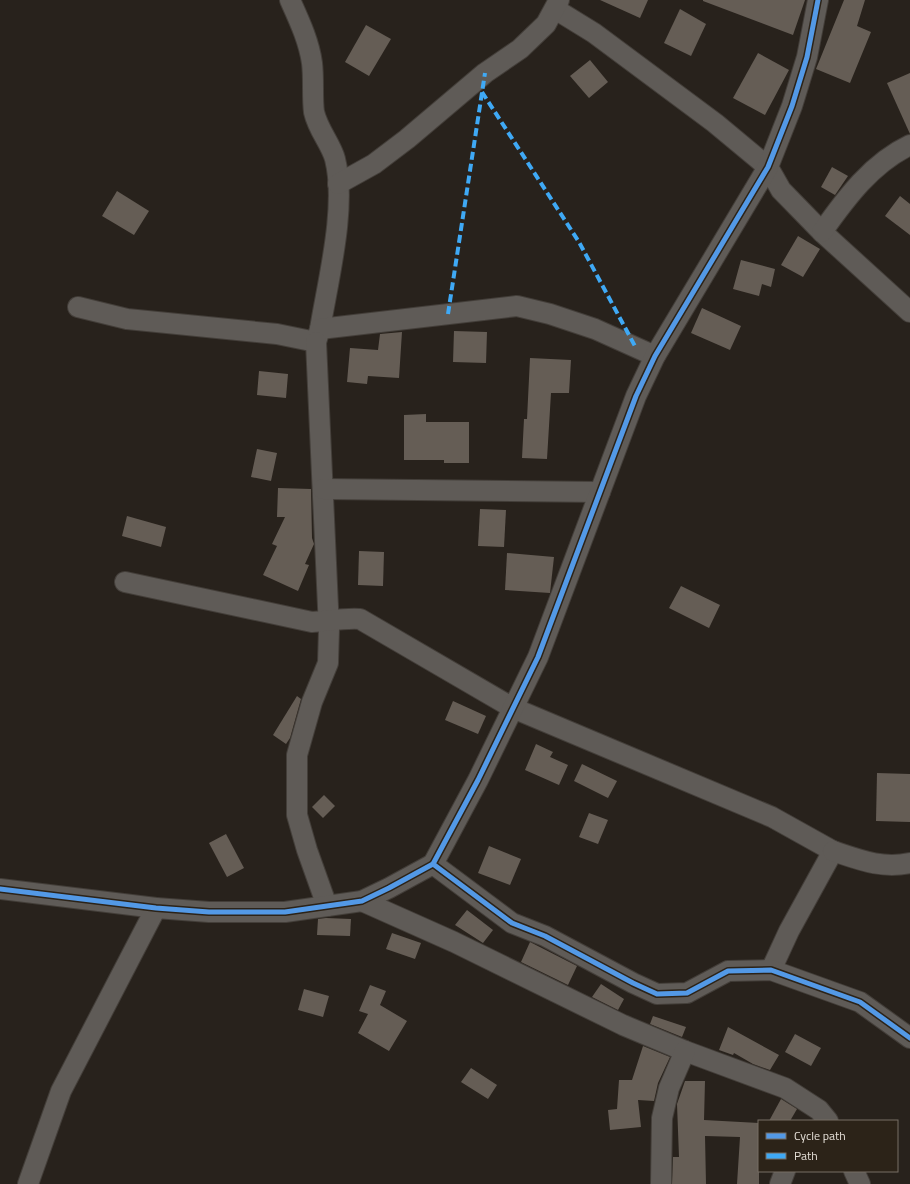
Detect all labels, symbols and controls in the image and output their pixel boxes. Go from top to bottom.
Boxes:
legend [758,1120,898,1172]
text: Cycle path [794,1126,846,1145]
text: Path [794,1146,818,1165]

